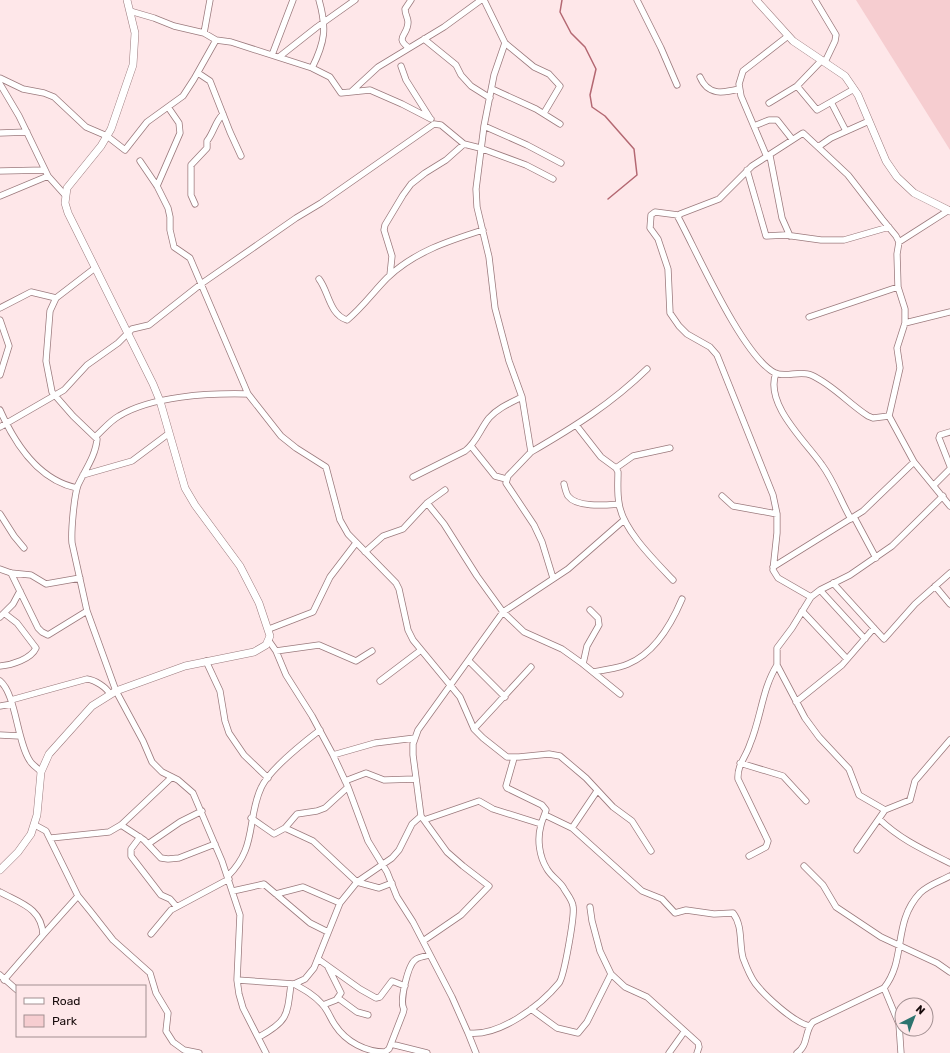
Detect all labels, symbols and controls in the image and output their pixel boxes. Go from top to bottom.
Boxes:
legend [16,985,146,1037]
text: Road [52,994,80,1008]
north arrow [894,997,934,1037]
text: N [913,1002,928,1017]
text: Park [52,1014,78,1028]

